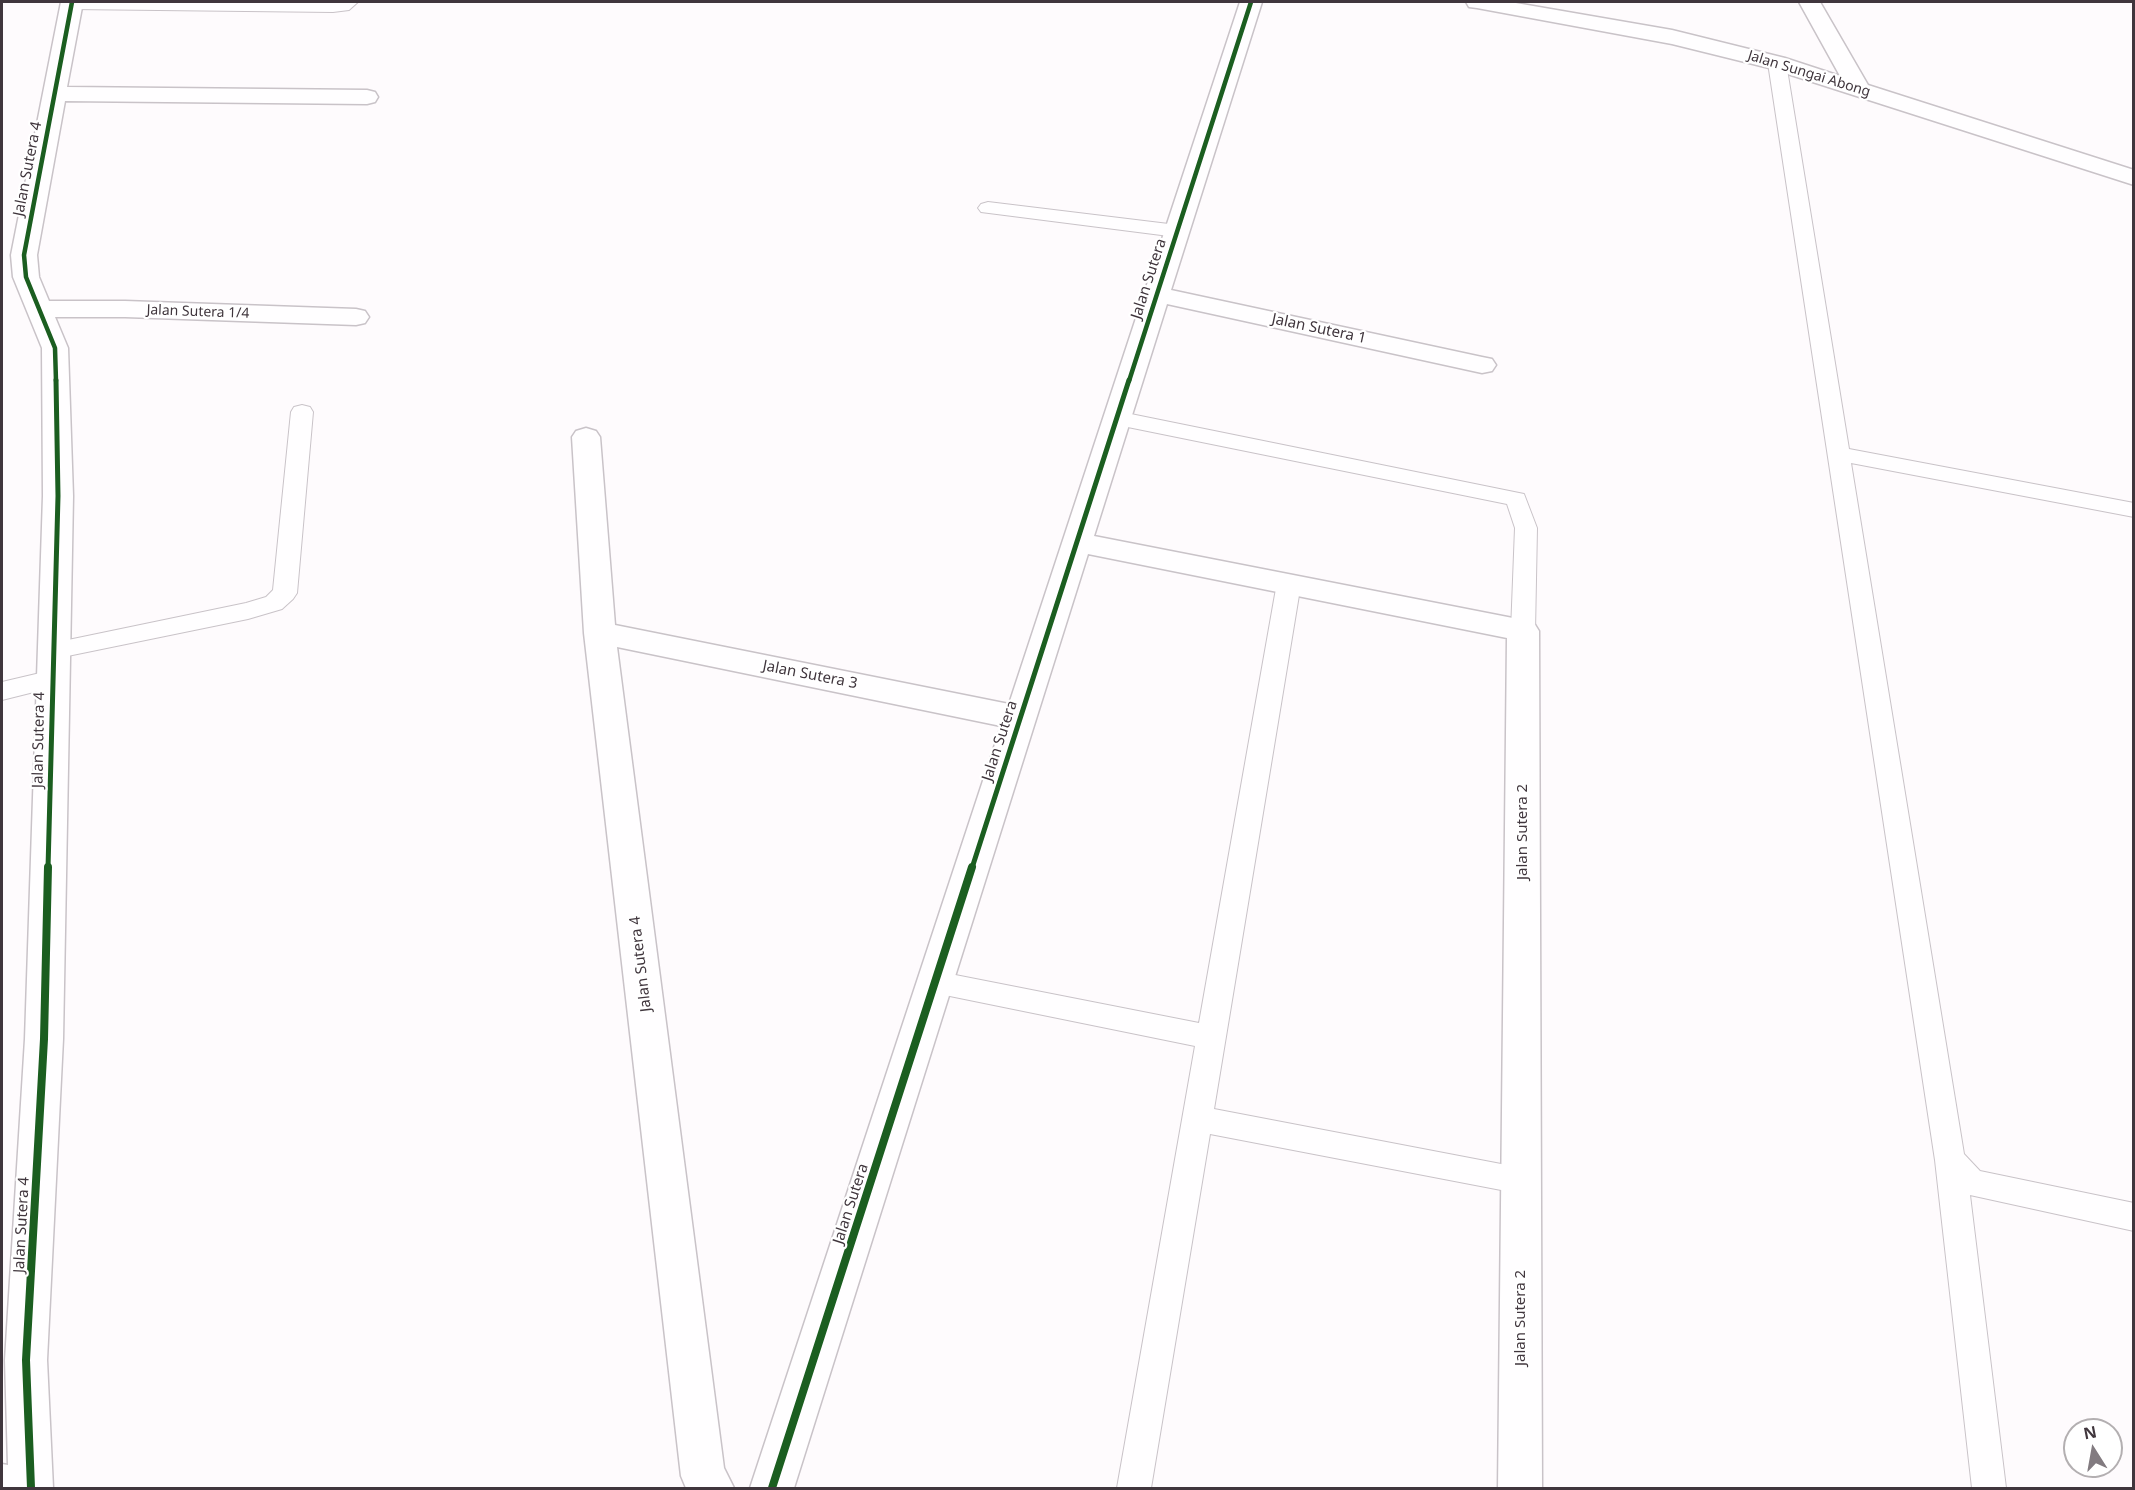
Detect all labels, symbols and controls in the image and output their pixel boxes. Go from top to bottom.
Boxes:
street label: Jalan Sungai Abong [1746,47,1872,101]
street label: Jalan Sutera 4 [10,120,46,218]
street label: Jalan Sutera [1128,236,1170,322]
street label: Jalan Sutera 1/4 [146,302,250,322]
street label: Jalan Sutera 1 [1270,310,1368,348]
street label: Jalan Sutera 3 [761,657,859,693]
street label: Jalan Sutera 4 [29,692,49,788]
street label: Jalan Sutera [979,698,1021,784]
street label: Jalan Sutera 2 [1514,784,1532,880]
street label: Jalan Sutera 4 [626,915,656,1013]
street label: Jalan Sutera [830,1161,872,1247]
street label: Jalan Sutera 4 [10,1177,34,1273]
street label: Jalan Sutera 2 [1512,1270,1530,1366]
north arrow [2063,1418,2123,1478]
text: N [2081,1420,2098,1444]

